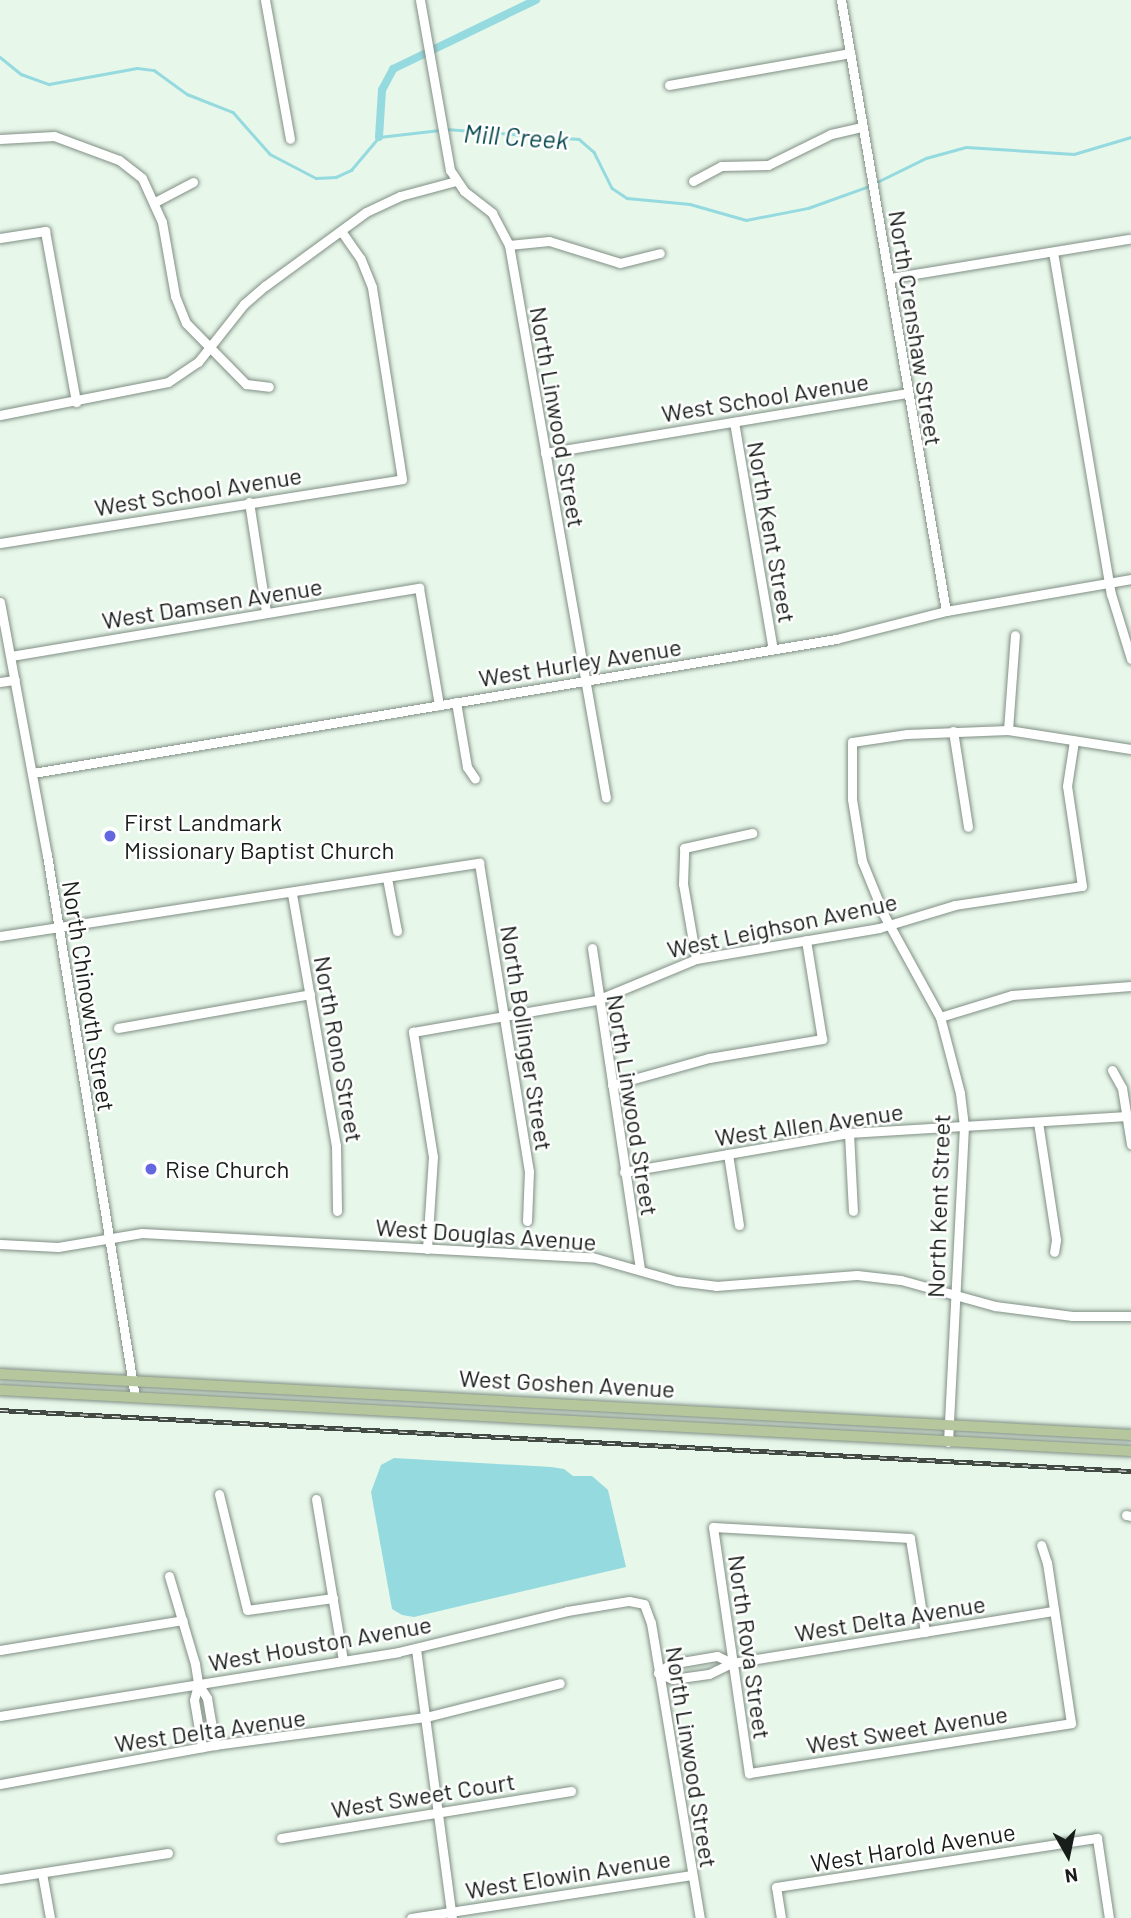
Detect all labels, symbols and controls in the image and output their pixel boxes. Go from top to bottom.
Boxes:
water label: Mill Creek [463,117,569,155]
street label: North Crenshaw Street [883,208,949,448]
street label: North Linwood Street [524,304,592,530]
street label: West School Avenue [659,366,871,428]
street label: North Kent Street [742,439,802,625]
street label: West School Avenue [92,460,304,522]
street label: West Damsen Avenue [100,571,324,635]
street label: West Hurley Avenue [477,632,683,692]
place label: First Landmark Missionary Baptist Church [124,808,394,864]
marker: First Landmark Missionary Baptist Church [102,828,118,844]
street label: North Chinowth Street [57,879,121,1113]
street label: West Leighson Avenue [664,887,900,963]
street label: North Bollinger Street [495,923,559,1153]
street label: North Rono Street [308,954,370,1144]
street label: North Linwood Street [601,992,665,1218]
street label: West Allen Avenue [713,1097,905,1151]
street label: North Kent Street [920,1114,956,1298]
place label: Rise Church [165,1155,289,1183]
marker: Rise Church [143,1161,159,1177]
street label: West Douglas Avenue [374,1212,598,1256]
street label: West Goshen Avenue [458,1363,676,1403]
street label: North Rova Street [723,1553,777,1741]
street label: West Delta Avenue [793,1589,987,1647]
street label: West Houston Avenue [206,1609,434,1677]
street label: North Linwood Street [660,1644,724,1870]
street label: West Sweet Avenue [804,1699,1010,1759]
street label: West Delta Avenue [113,1702,307,1758]
street label: West Sweet Court [329,1766,517,1824]
street label: West Harold Avenue [809,1817,1017,1877]
north arrow [1033,1820,1103,1890]
street label: West Elowin Avenue [463,1844,673,1904]
text: N [1063,1864,1079,1889]

